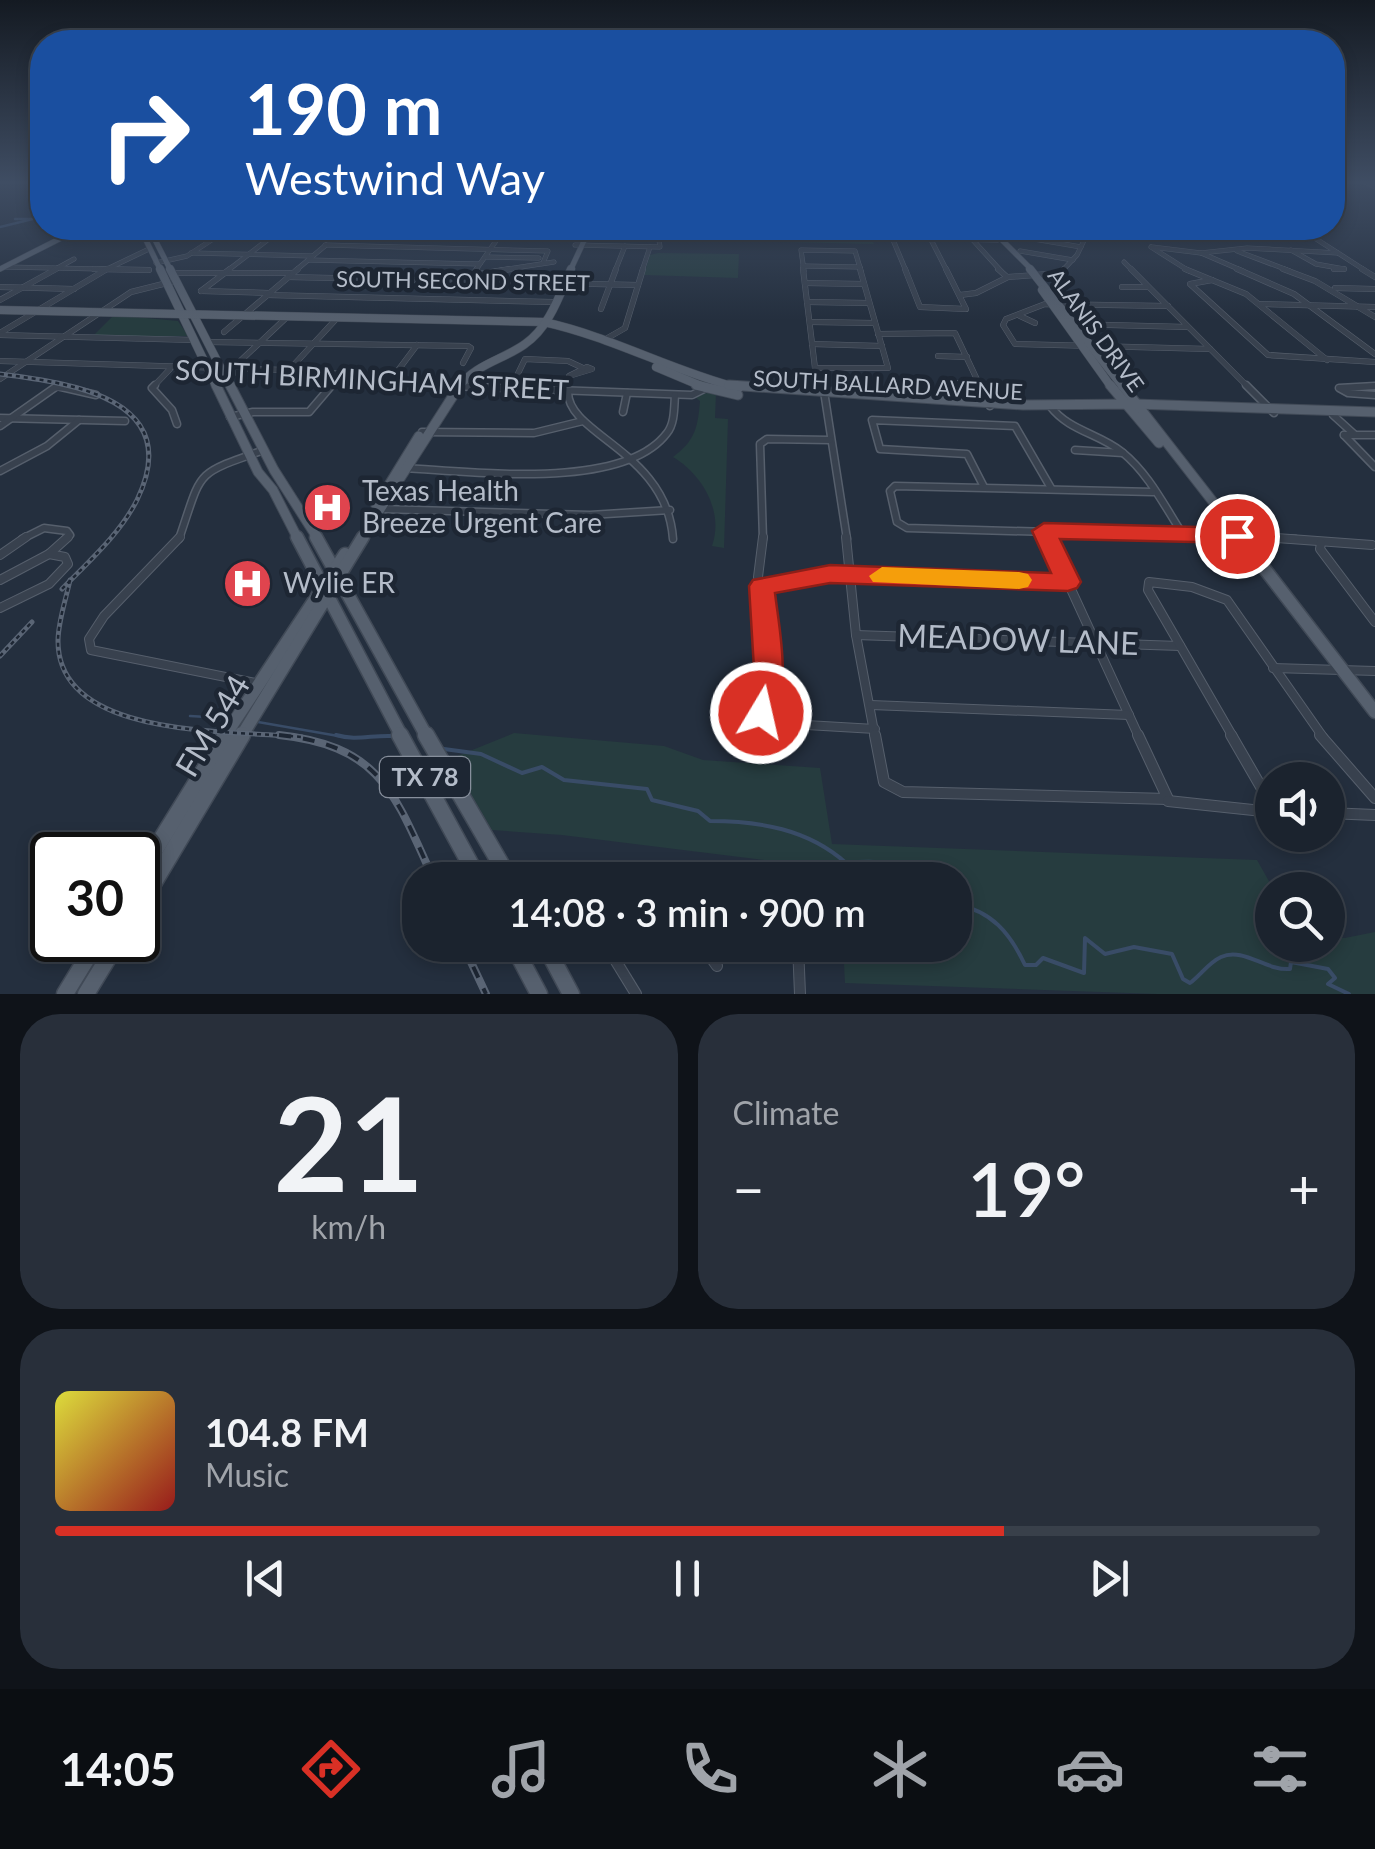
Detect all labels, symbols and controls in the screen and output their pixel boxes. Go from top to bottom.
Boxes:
text: 190 m [245,66,442,150]
icon: right [80,70,210,200]
text: Westwind Way [245,151,545,205]
street label: ALANIS DRIVE [1043,263,1150,397]
street label: SOUTH SECOND STREET [336,265,590,296]
street label: SOUTH BIRMINGHAM STREET [174,352,570,406]
street label: SOUTH BALLARD AVENUE [753,364,1024,405]
place label: Texas Health Breeze Urgent Care [362,473,602,539]
hospital icon: Texas Health Breeze Urgent Care [301,481,353,533]
pin [1195,494,1280,579]
icon: arrive [1210,509,1265,564]
hospital icon: Wylie ER [222,557,274,609]
place label: Wylie ER [283,565,395,599]
street label: MEADOW LANE [897,615,1139,662]
position arrow [709,661,813,765]
street label: FM 544 [166,667,257,783]
road number: TX 78 [380,757,470,797]
map controls [1255,762,1345,962]
button: sound [1255,762,1345,852]
speed limit sign: 30 [30,832,160,962]
button: search [1255,872,1345,962]
text: 14:08 · 3 min · 900 m [509,889,865,935]
text: 21 [273,1064,424,1220]
text: Climate [733,1093,839,1132]
text: 19° [967,1143,1085,1233]
text: − [733,1155,764,1221]
text: + [1288,1155,1320,1221]
text: km/h [311,1207,386,1246]
text: 104.8 FM [205,1409,369,1455]
text: Music [205,1455,289,1494]
icon: previous [238,1551,293,1606]
icon: pause [660,1551,715,1606]
icon: next [1082,1551,1137,1606]
icon: directions [296,1734,366,1804]
icon: music [486,1734,556,1804]
icon: phone [675,1734,745,1804]
icon: climate [865,1734,935,1804]
icon: car [1055,1734,1125,1804]
icon: filters [1245,1734,1315,1804]
text: 14:05 [60,1742,176,1796]

